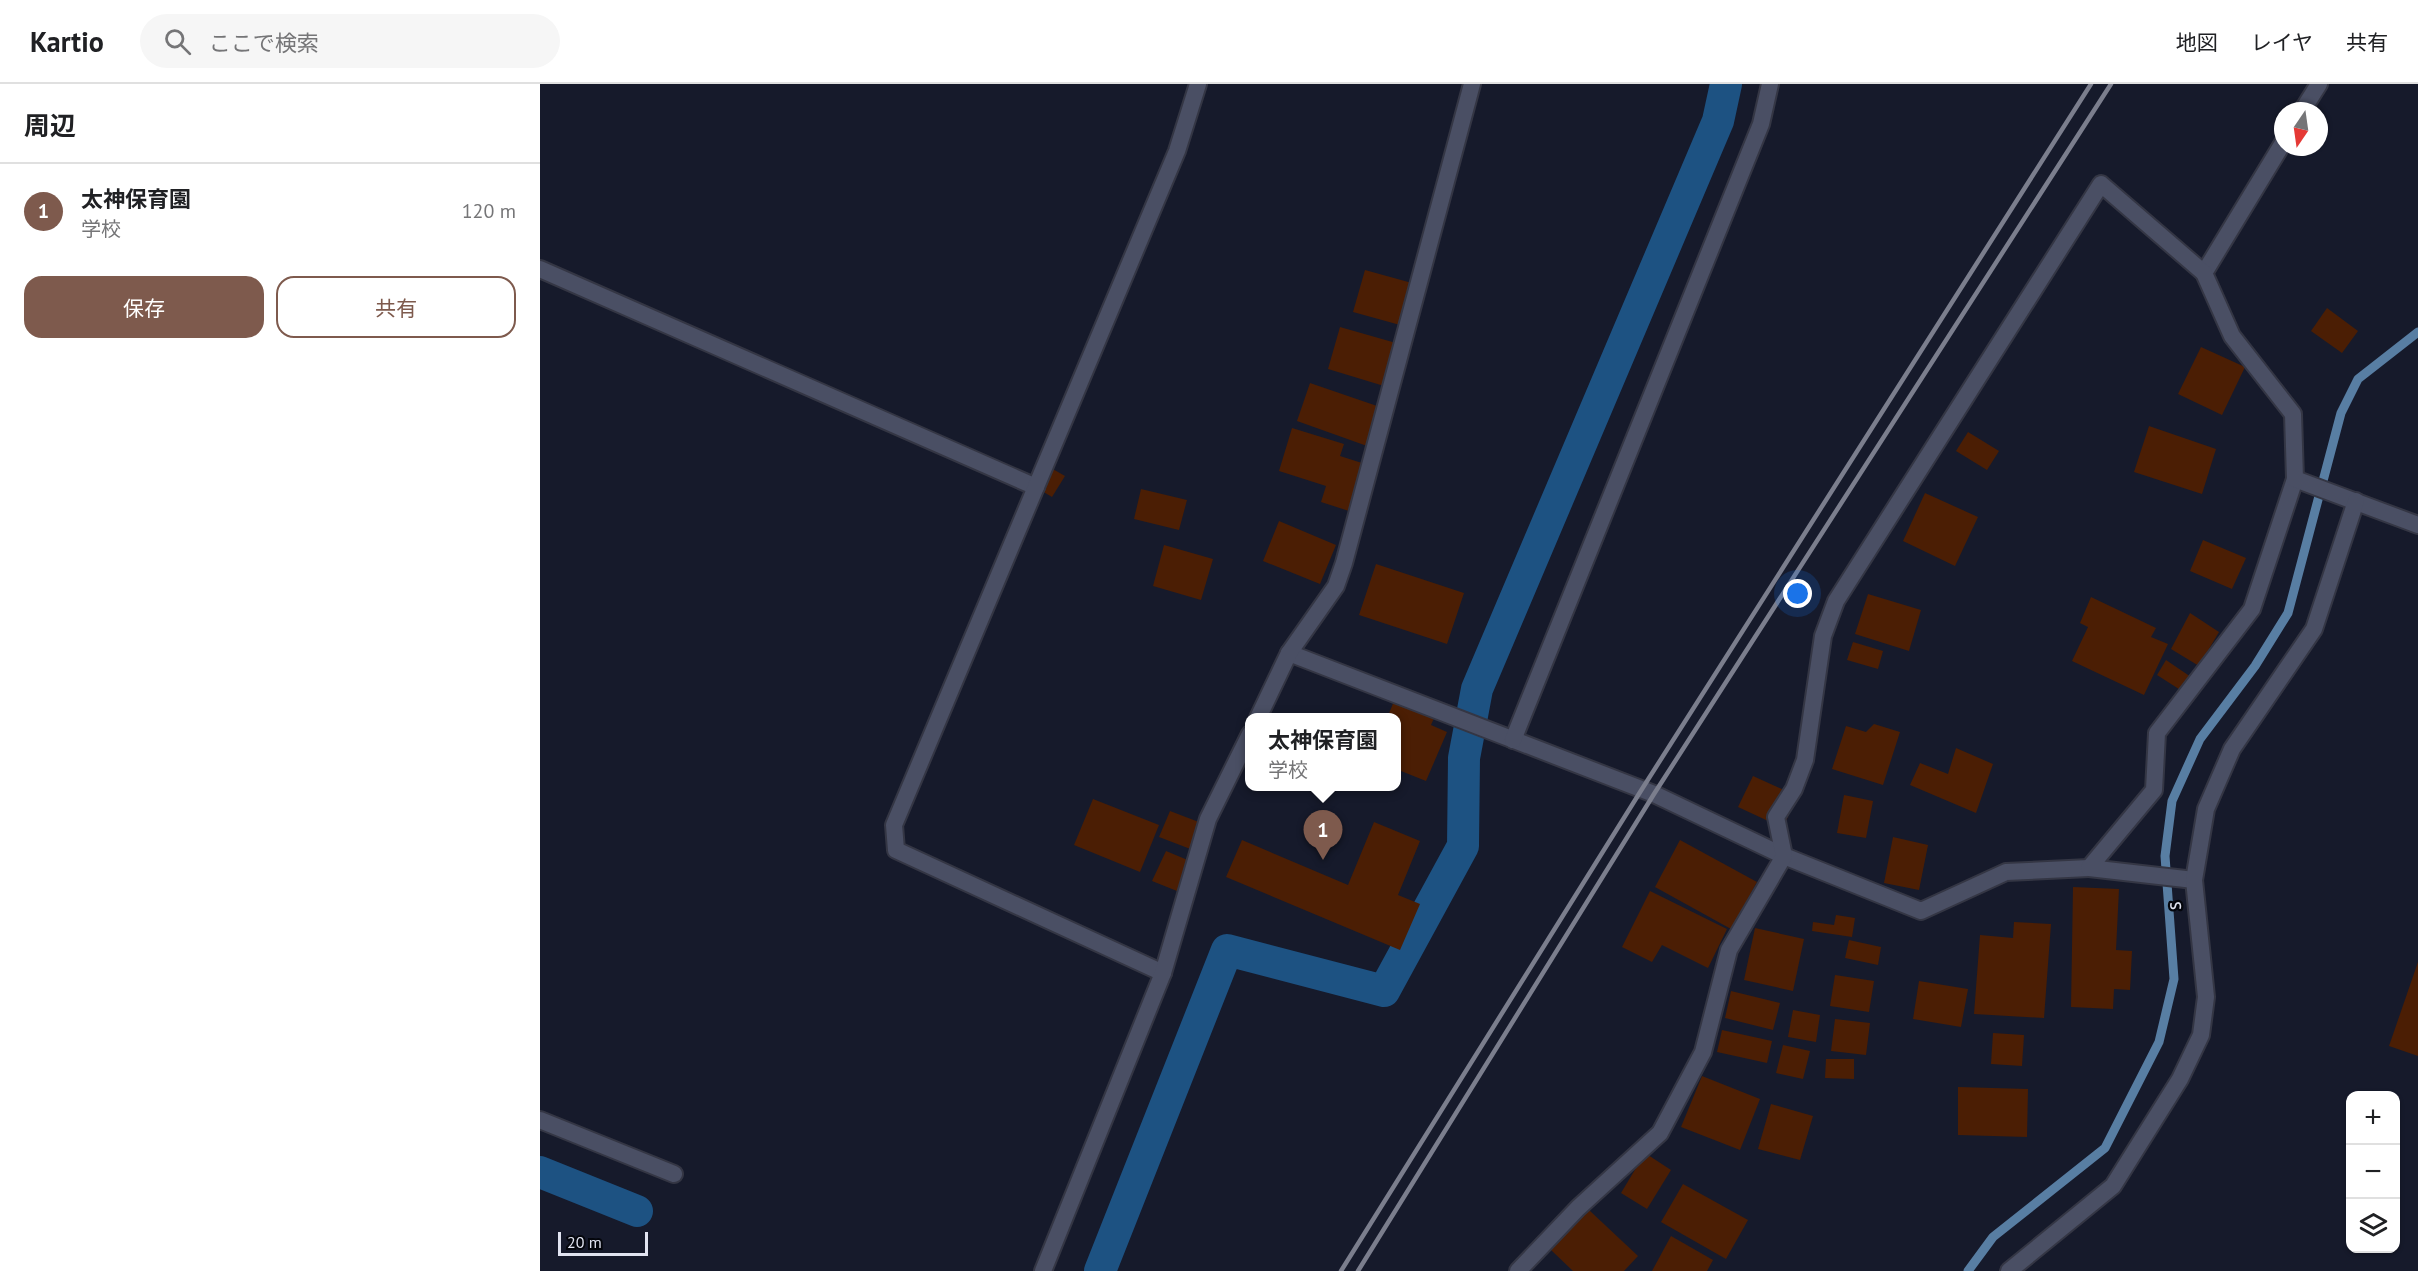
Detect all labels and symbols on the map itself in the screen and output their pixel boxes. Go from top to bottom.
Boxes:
north arrow [2274,102,2328,156]
your location [1783,579,1812,608]
pin: 1 [1304,810,1342,860]
street label: s [2160,900,2187,912]
scale bar [558,1229,648,1256]

